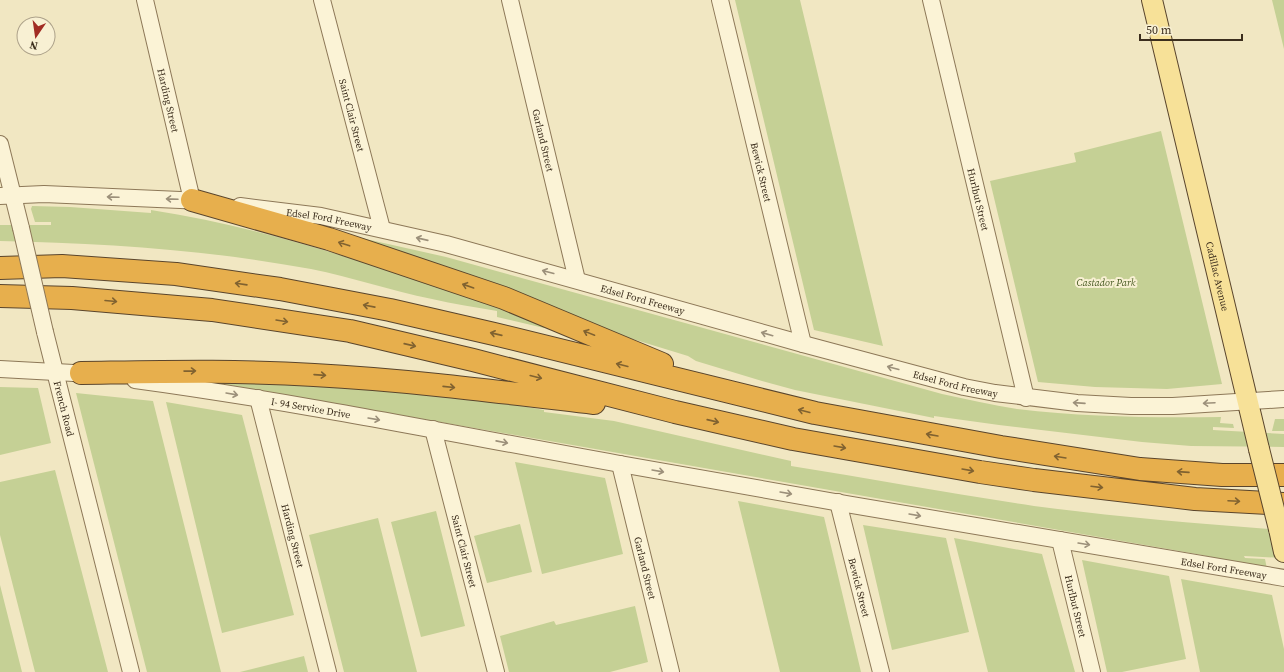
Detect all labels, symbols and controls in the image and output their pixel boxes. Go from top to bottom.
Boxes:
north arrow [16,16,56,56]
scale bar [1140,16,1242,42]
text: 50 m [1146,22,1172,38]
text: N [28,37,39,53]
street label: Harding Street [154,67,182,134]
street label: Saint Clair Street [336,78,368,154]
street label: Garland Street [529,108,557,173]
street label: Bewick Street [748,141,775,204]
street label: Hurlbut Street [964,167,992,233]
one-way arrow [107,193,120,200]
one-way arrow [166,195,179,203]
street label: Edsel Ford Freeway [285,206,374,234]
one-way arrow [416,234,429,242]
one-way arrow [338,240,351,247]
street label: Cadillac Avenue [1203,240,1232,312]
one-way arrow [542,268,555,276]
park label: Castador Park [1077,276,1136,289]
one-way arrow [235,280,248,288]
one-way arrow [462,281,474,289]
street label: Edsel Ford Freeway [599,282,687,318]
one-way arrow [104,297,117,305]
one-way arrow [363,302,376,310]
one-way arrow [275,317,288,325]
one-way arrow [583,329,595,336]
one-way arrow [490,330,503,337]
one-way arrow [761,330,774,337]
one-way arrow [403,342,416,350]
one-way arrow [616,361,629,368]
one-way arrow [887,364,900,371]
one-way arrow [183,368,196,375]
street label: Edsel Ford Freeway [911,368,999,400]
one-way arrow [313,371,326,379]
one-way arrow [529,373,542,381]
street label: French Road [51,380,77,438]
one-way arrow [442,383,455,390]
one-way arrow [225,390,238,398]
street label: I- 94 Service Drive [270,395,352,421]
one-way arrow [1073,400,1086,407]
one-way arrow [1203,400,1216,407]
one-way arrow [798,406,811,414]
one-way arrow [367,415,380,423]
one-way arrow [706,417,719,425]
one-way arrow [926,430,939,438]
one-way arrow [495,438,508,446]
one-way arrow [833,443,846,451]
one-way arrow [1054,453,1067,461]
one-way arrow [961,466,974,474]
one-way arrow [651,467,664,475]
one-way arrow [1177,468,1190,475]
one-way arrow [1090,483,1103,491]
one-way arrow [780,489,793,497]
one-way arrow [1227,497,1240,505]
street label: Harding Street [278,503,307,570]
one-way arrow [908,511,921,519]
street label: Saint Clair Street [448,513,480,590]
street label: Garland Street [631,535,659,601]
one-way arrow [1077,541,1090,549]
street label: Edsel Ford Freeway [1180,555,1269,582]
street label: Bewick Street [845,557,873,619]
street label: Hurlbut Street [1062,574,1090,639]

